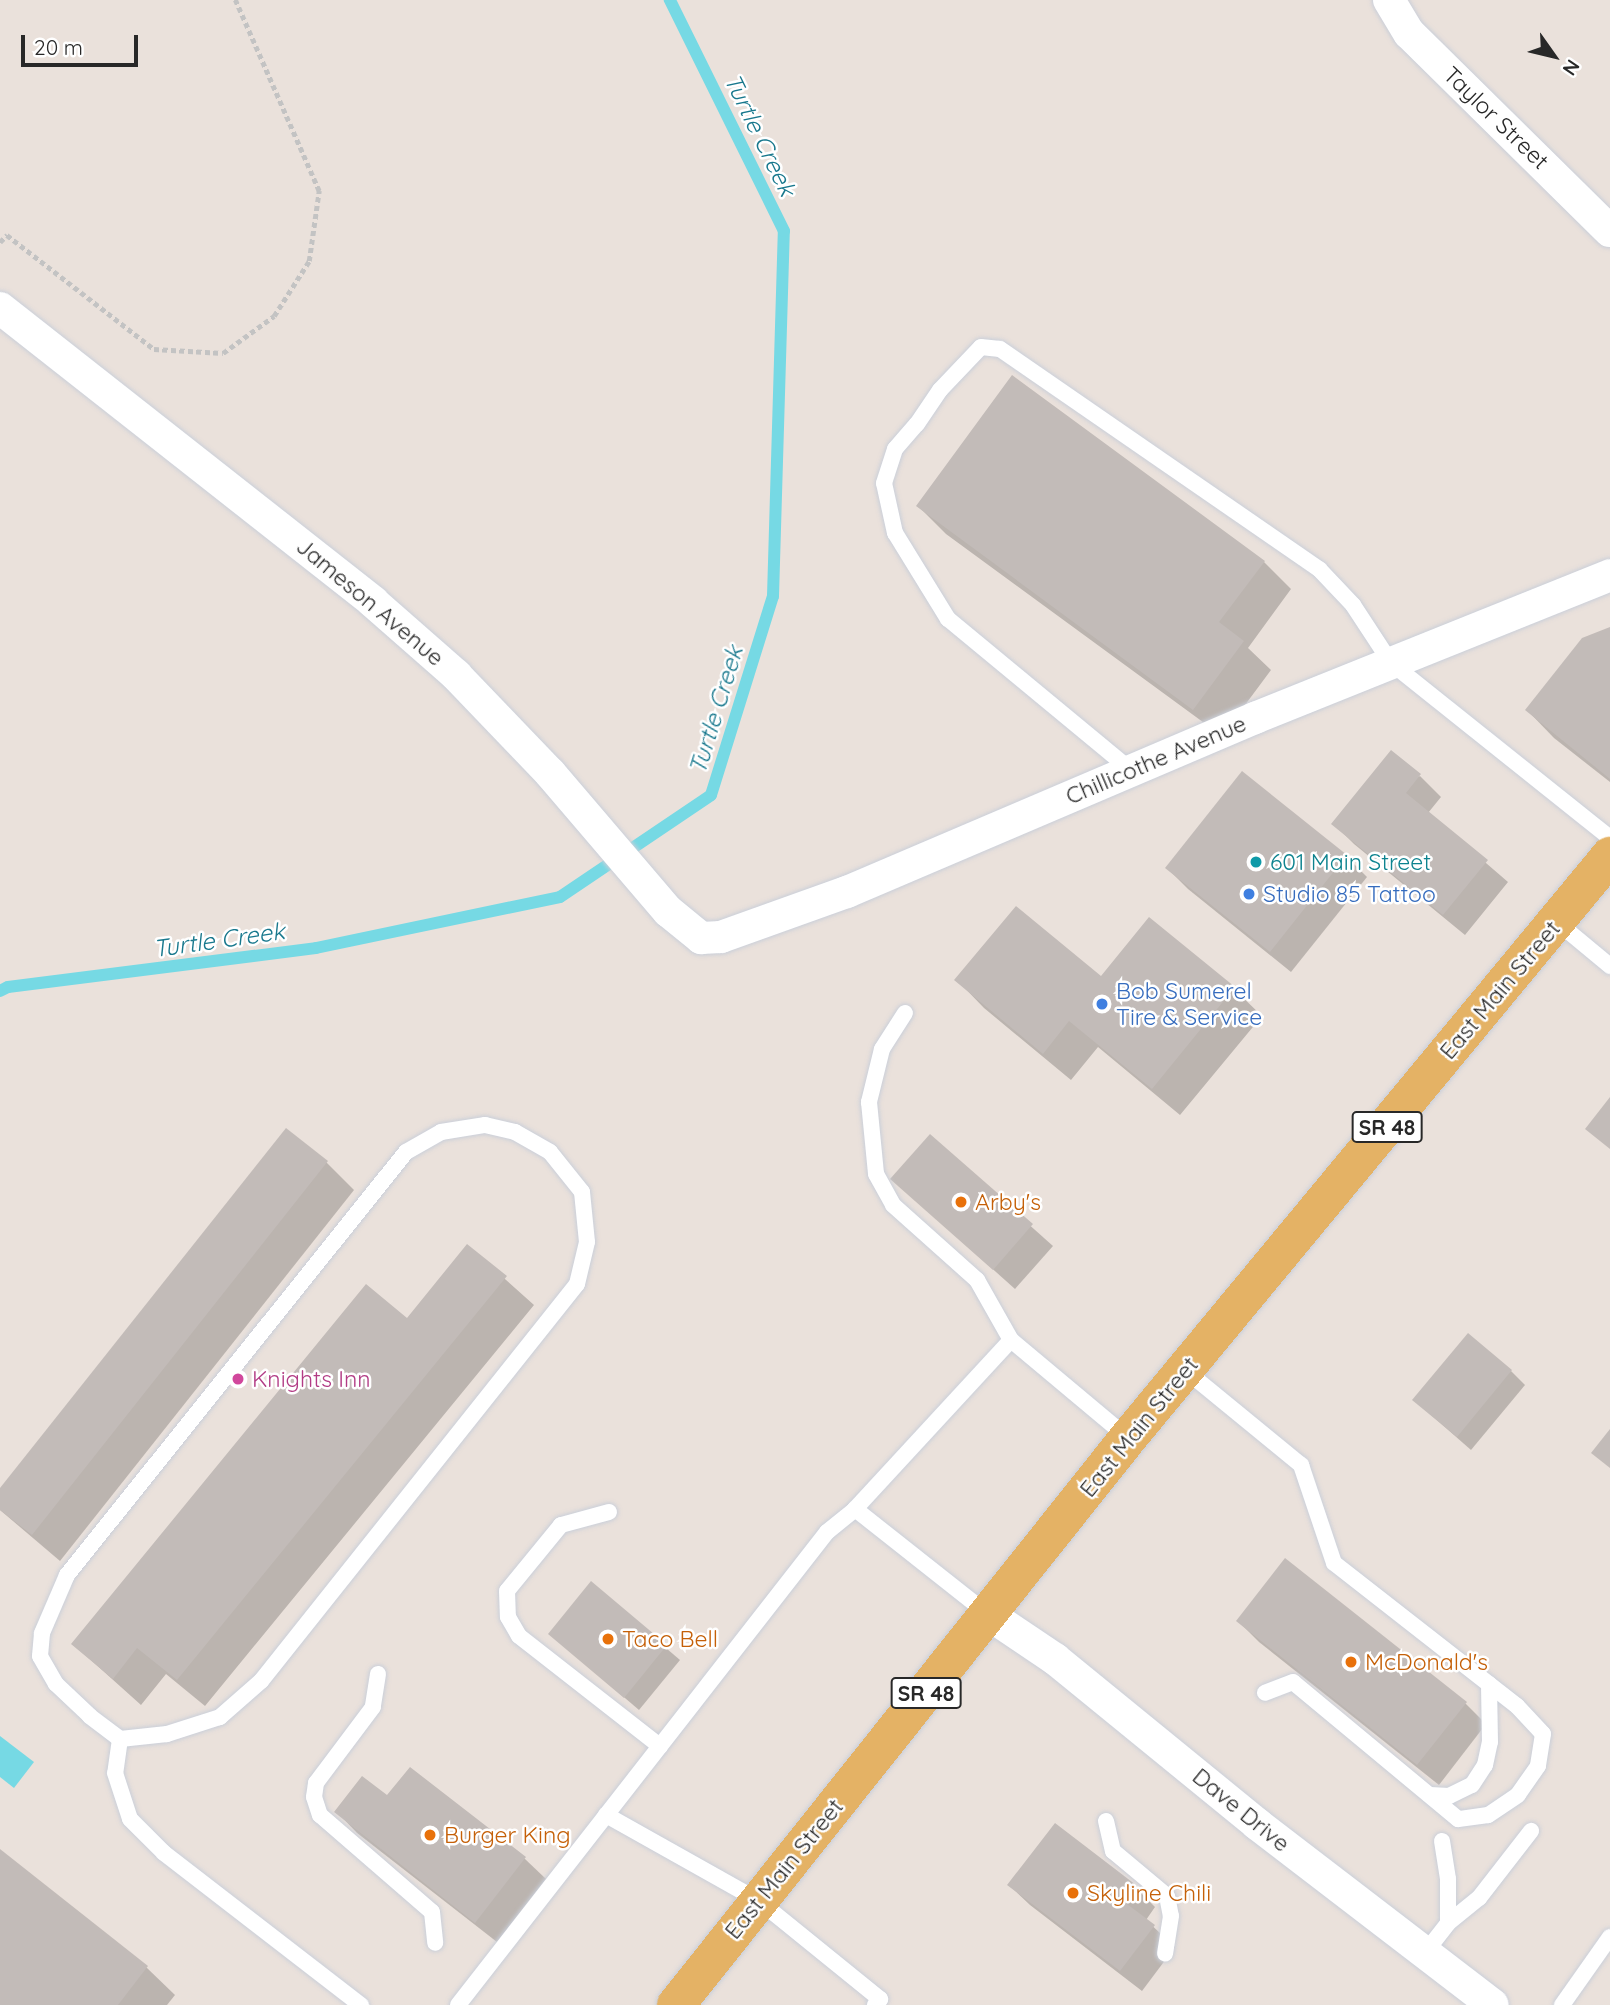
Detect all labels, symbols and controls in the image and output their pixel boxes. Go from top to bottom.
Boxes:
scale bar [24,21,142,65]
north arrow [1519,21,1589,91]
text: 20 m [34,34,83,60]
text: N [1558,55,1585,80]
street label: Taylor Street [1438,61,1554,175]
water label: Turtle Creek [718,69,802,201]
street label: Jameson Avenue [291,532,449,672]
water label: Turtle Creek [683,642,749,778]
street label: Chillicothe Avenue [1062,710,1250,810]
place label: 601 Main Street [1270,848,1431,876]
marker: 601 Main Street [1248,854,1264,870]
place label: Studio 85 Tattoo [1263,880,1436,908]
marker: Studio 85 Tattoo [1241,886,1257,902]
street label: East Main Street [1434,915,1566,1065]
water label: Turtle Creek [151,917,287,963]
place label: Bob Sumerel Tire & Service [1116,977,1262,1031]
marker: Bob Sumerel Tire & Service [1094,996,1110,1012]
road number: SR 48 [1350,1110,1424,1144]
place label: Arby's [975,1188,1041,1216]
marker: Arby's [953,1194,969,1210]
street label: East Main Street [1074,1351,1204,1503]
place label: Knights Inn [252,1365,371,1393]
marker: Knights Inn [230,1371,246,1387]
place label: Taco Bell [622,1625,718,1653]
marker: Taco Bell [600,1631,616,1647]
place label: McDonald's [1365,1648,1488,1676]
marker: McDonald's [1343,1654,1359,1670]
road number: SR 48 [889,1676,963,1710]
street label: Dave Drive [1187,1762,1295,1858]
street label: East Main Street [719,1793,849,1945]
place label: Burger King [444,1821,571,1849]
marker: Burger King [422,1827,438,1843]
place label: Skyline Chili [1087,1879,1211,1907]
marker: Skyline Chili [1065,1885,1081,1901]

